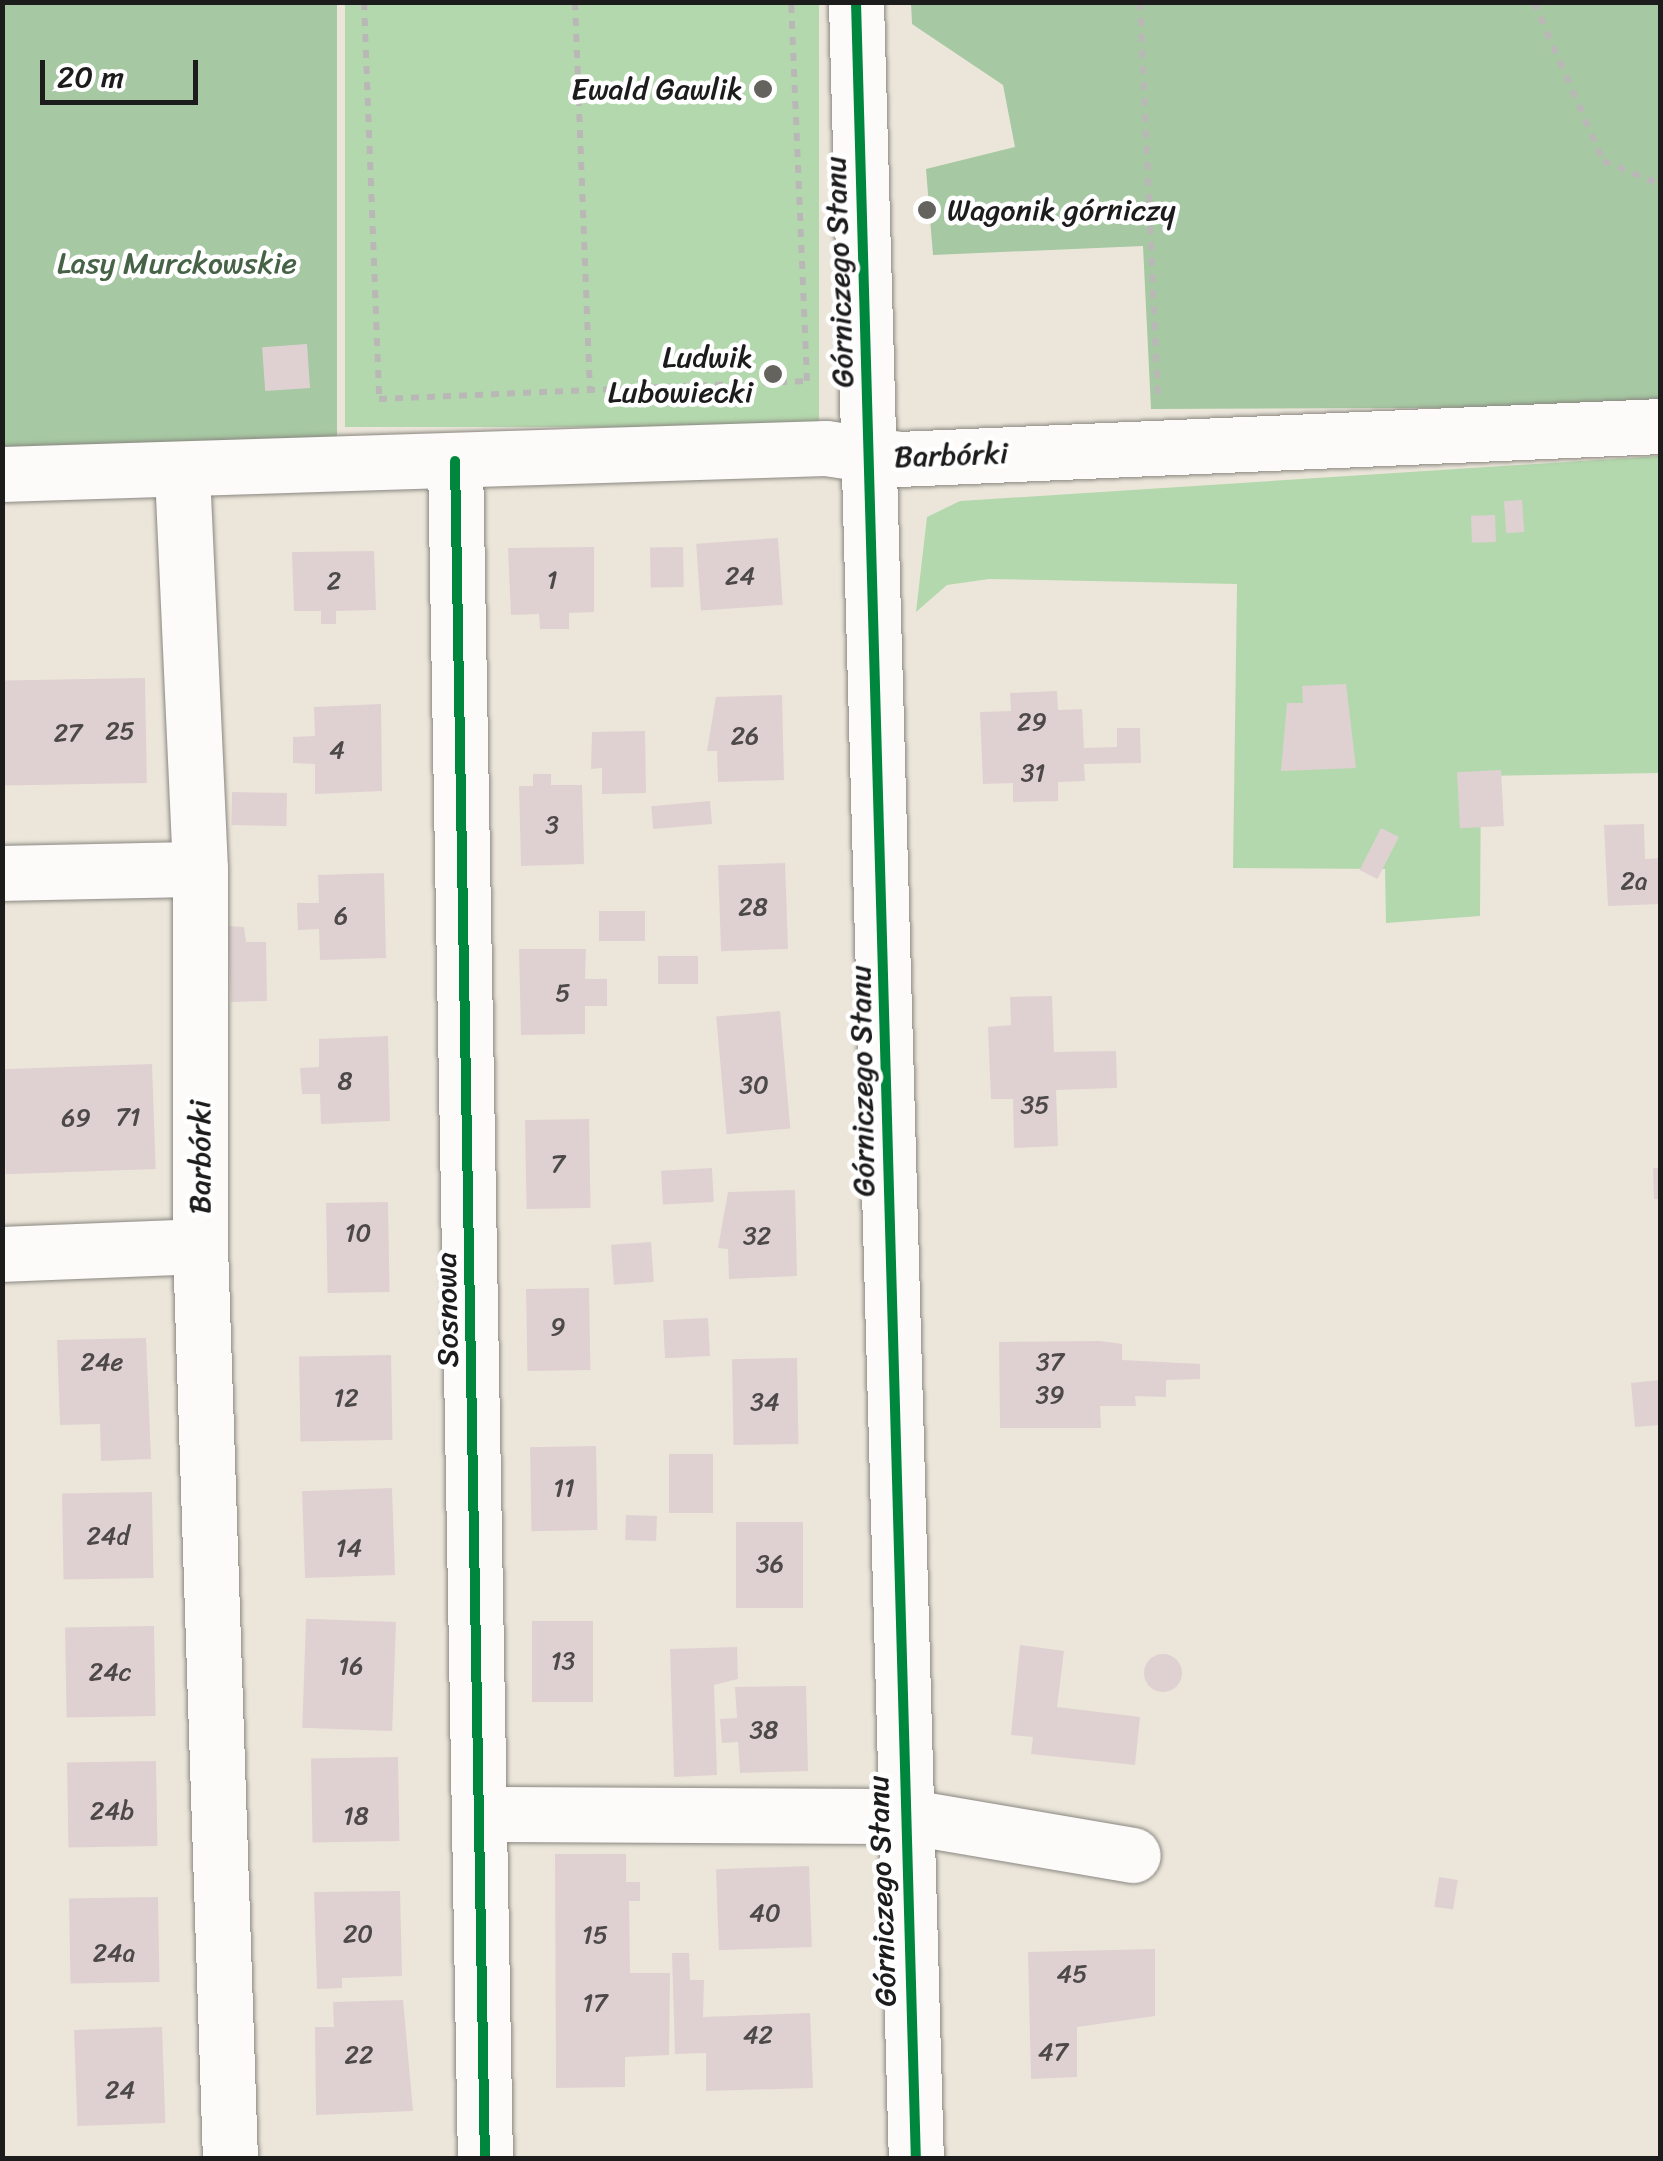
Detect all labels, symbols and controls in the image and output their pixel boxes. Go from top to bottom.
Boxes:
scale bar [45,40,202,102]
text: 20 m [57,50,124,104]
place label: Ewald Gawlik [571,71,743,107]
marker: Ewald Gawlik [752,78,774,100]
street label: Górniczego Stanu [817,155,861,389]
place label: Wagonik górniczy [947,192,1176,228]
marker: Wagonik górniczy [916,199,938,221]
park label: Lasy Murckowskie [57,245,297,281]
place label: Ludwik Lubowiecki [608,339,753,410]
marker: Ludwik Lubowiecki [762,363,784,385]
street label: Barbórki [893,435,1009,475]
house number: 24 [725,561,755,591]
house number: 1 [547,565,557,595]
house number: 2 [327,566,341,596]
house number: 29 [1017,707,1047,737]
house number: 25 [105,716,135,746]
house number: 27 [54,718,82,748]
house number: 26 [731,721,759,751]
house number: 4 [329,735,345,765]
house number: 31 [1021,758,1045,788]
house number: 3 [545,810,559,840]
house number: 2a [1621,866,1647,896]
house number: 28 [738,892,768,922]
house number: 6 [334,901,348,931]
street label: Górniczego Stanu [842,965,882,1197]
house number: 5 [555,978,571,1008]
house number: 8 [337,1066,353,1096]
house number: 30 [739,1070,769,1100]
house number: 35 [1021,1090,1049,1120]
street label: Barbórki [182,1100,218,1214]
house number: 71 [116,1102,140,1132]
house number: 69 [61,1103,91,1133]
house number: 7 [551,1149,565,1179]
house number: 10 [345,1218,371,1248]
house number: 32 [743,1221,771,1251]
street label: Sosnowa [428,1252,466,1368]
house number: 9 [550,1312,566,1342]
house number: 24e [81,1347,123,1377]
house number: 37 [1036,1347,1064,1377]
house number: 39 [1035,1380,1065,1410]
house number: 12 [333,1383,359,1413]
house number: 34 [750,1387,780,1417]
house number: 11 [553,1473,575,1503]
house number: 24d [86,1521,130,1551]
house number: 14 [336,1533,362,1563]
house number: 36 [756,1549,784,1579]
house number: 13 [551,1646,575,1676]
house number: 16 [339,1651,363,1681]
house number: 24c [89,1657,131,1687]
house number: 38 [750,1715,778,1745]
street label: Górniczego Stanu [860,1774,904,2008]
house number: 24b [90,1796,134,1826]
house number: 18 [343,1801,369,1831]
house number: 40 [749,1898,781,1928]
house number: 20 [343,1919,373,1949]
house number: 15 [582,1920,608,1950]
house number: 24a [93,1938,135,1968]
house number: 45 [1057,1959,1087,1989]
house number: 17 [583,1988,607,2018]
house number: 42 [743,2020,773,2050]
house number: 47 [1038,2037,1068,2067]
house number: 22 [345,2040,373,2070]
house number: 24 [105,2075,135,2105]

